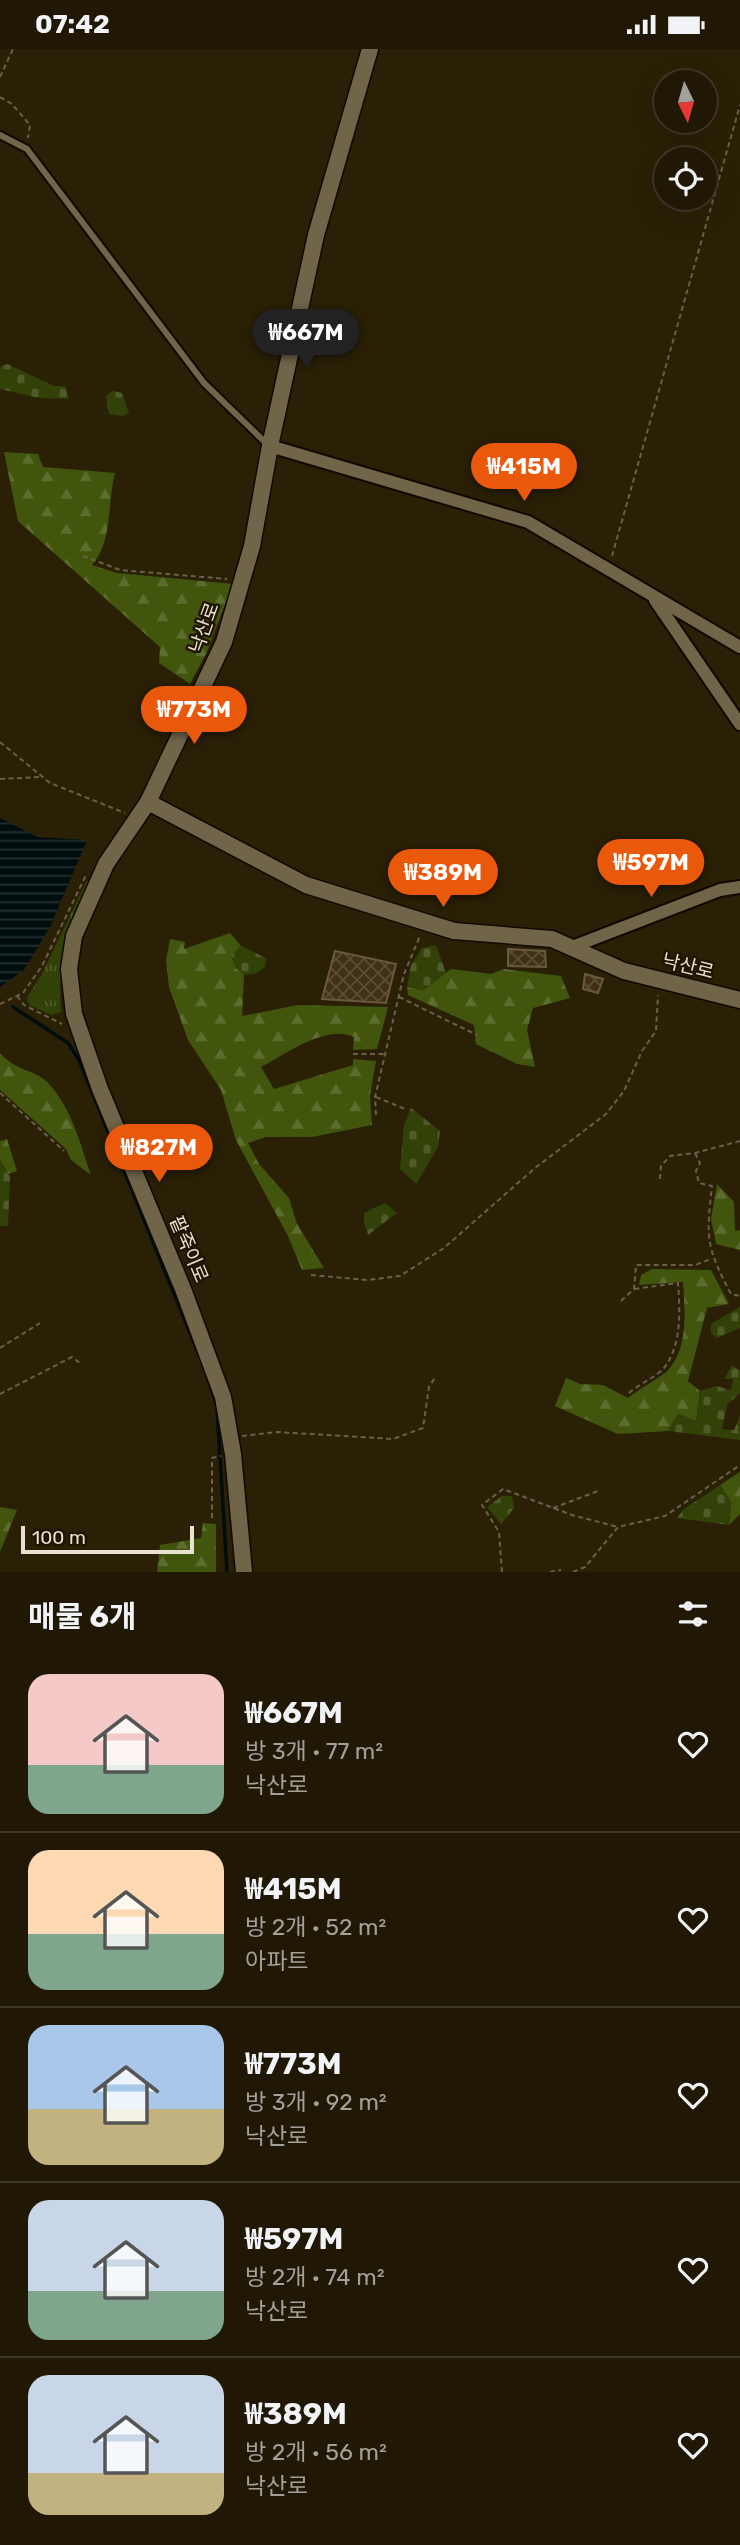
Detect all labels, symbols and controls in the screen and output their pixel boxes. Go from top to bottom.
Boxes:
text: 07:42 [35,9,110,40]
north arrow [654,70,718,133]
map controls [654,70,717,210]
button: locate [654,147,717,210]
pin: ₩667M [257,309,355,369]
text: ₩667M [269,318,343,346]
pin: ₩415M [475,443,573,503]
text: ₩415M [487,452,561,480]
street label: 낙산로 [184,599,224,657]
pin: ₩773M [145,687,243,746]
text: ₩773M [157,695,231,723]
pin: ₩597M [602,839,700,899]
text: ₩597M [613,848,689,876]
pin: ₩389M [394,849,492,909]
text: ₩389M [404,858,482,886]
street label: 낙산로 [660,948,716,984]
pin: ₩827M [110,1125,208,1184]
text: ₩827M [121,1133,197,1161]
street label: 팥죽이로 [165,1212,213,1286]
scale bar [21,1523,194,1555]
text: 100 m [32,1526,86,1549]
icon: filters [674,1595,712,1633]
text: 매물 6개 [28,1599,137,1635]
text: ₩667M [245,1695,343,1731]
icon: home [84,1702,168,1786]
icon: heart [674,1725,712,1763]
text: 방 3개 · 77 m² [245,1737,383,1765]
text: 낙산로 [245,1771,308,1799]
text: ₩415M [245,1871,342,1907]
icon: home [84,1878,168,1962]
icon: heart [674,1901,712,1939]
text: 방 2개 · 52 m² [245,1913,386,1941]
text: 아파트 [245,1947,308,1975]
text: ₩773M [245,2046,342,2082]
icon: home [84,2053,168,2137]
icon: heart [674,2076,712,2114]
text: 방 3개 · 92 m² [245,2088,387,2116]
text: 낙산로 [245,2122,308,2150]
text: ₩597M [245,2221,343,2257]
icon: home [84,2228,168,2312]
icon: heart [674,2251,712,2289]
text: 방 2개 · 74 m² [245,2263,385,2291]
text: 낙산로 [245,2297,308,2325]
text: ₩389M [245,2396,347,2432]
icon: home [84,2403,168,2487]
icon: heart [674,2426,712,2464]
text: 방 2개 · 56 m² [245,2438,387,2466]
text: 낙산로 [245,2472,308,2500]

